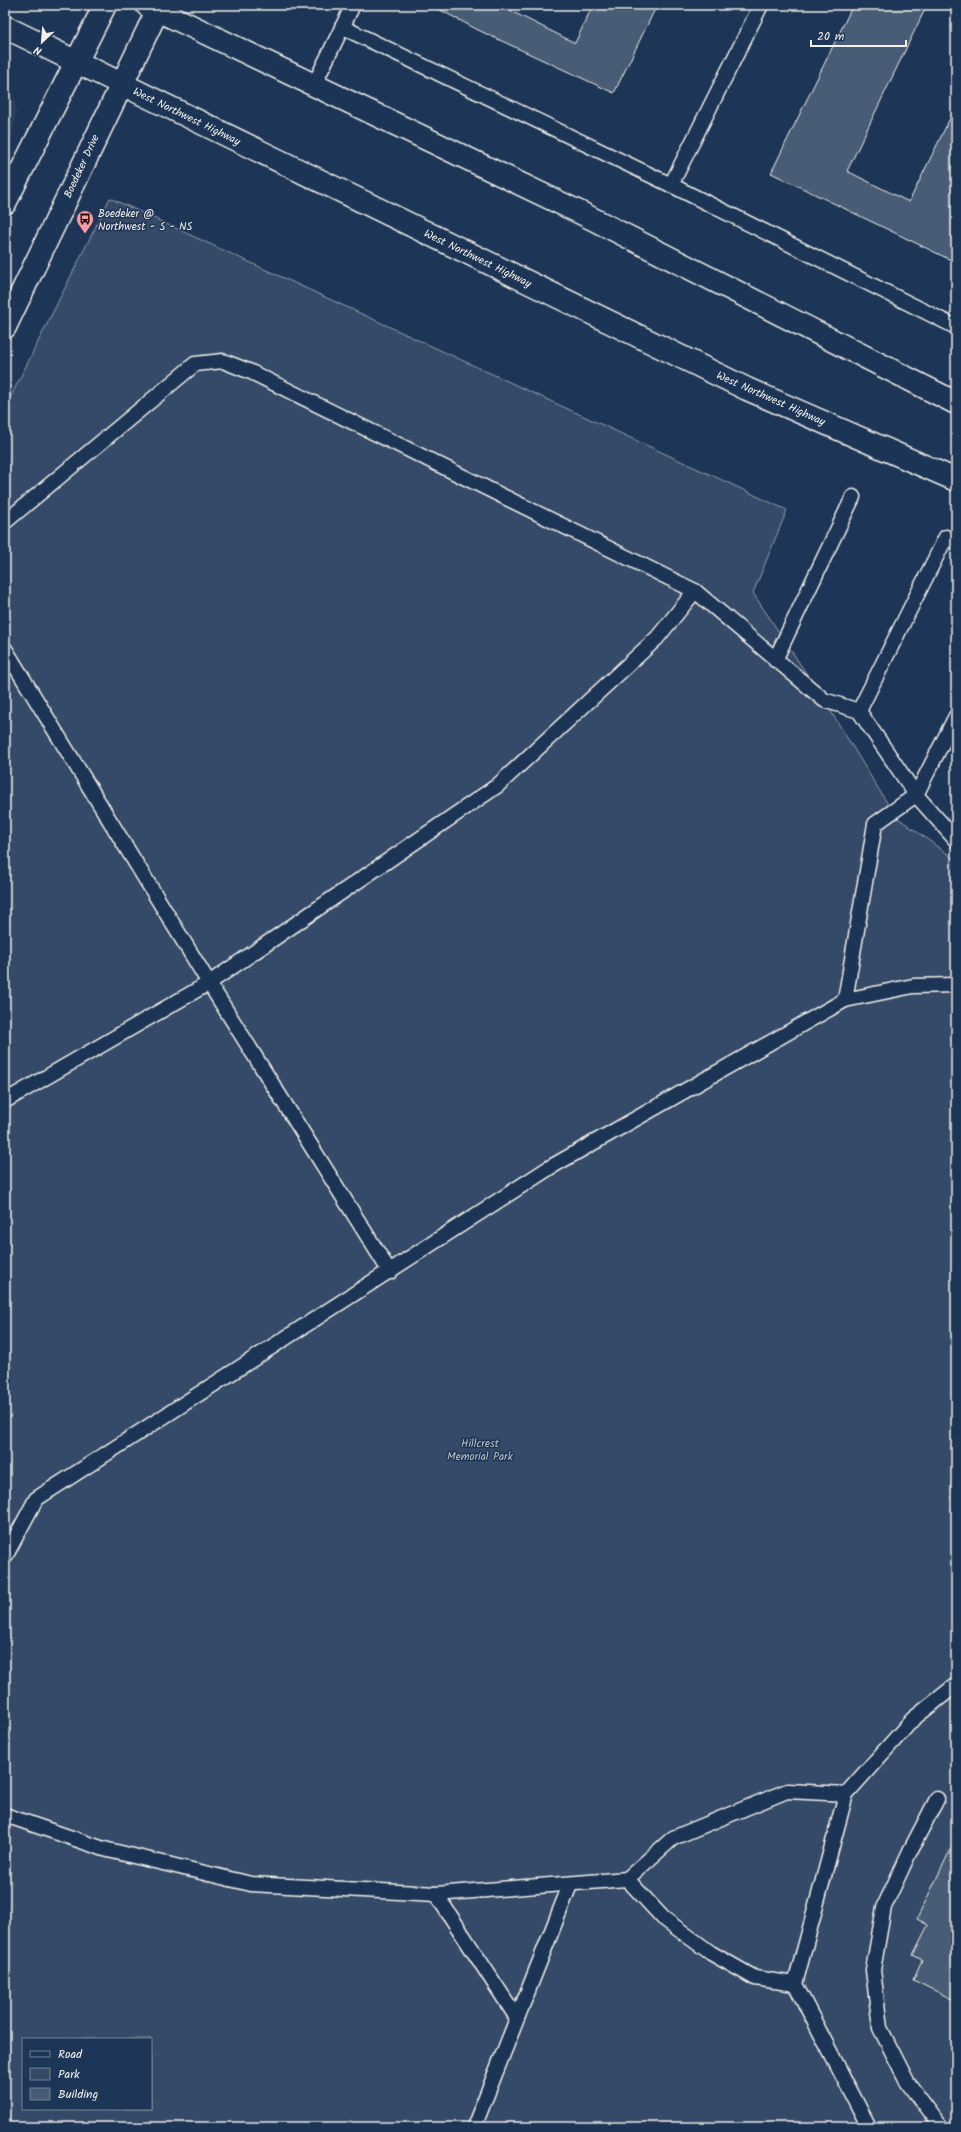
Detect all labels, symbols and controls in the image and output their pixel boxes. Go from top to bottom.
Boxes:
north arrow [22,22,62,62]
scale bar [811,22,906,48]
text: 20 m [817,27,845,46]
text: N [31,40,45,60]
street label: West Northwest Highway [130,83,244,151]
street label: Boedeker Drive [59,132,105,201]
place label: Boedeker @ Northwest - S - NS [98,205,193,236]
bus stop icon: Boedeker @ Northwest - S - NS [75,209,95,234]
street label: West Northwest Highway [421,225,535,293]
street label: West Northwest Highway [713,367,829,431]
park label: Hillcrest Memorial Park [447,1435,514,1466]
legend [22,2038,152,2110]
text: Road [58,2045,83,2064]
text: Park [58,2065,80,2084]
text: Building [58,2085,98,2104]

